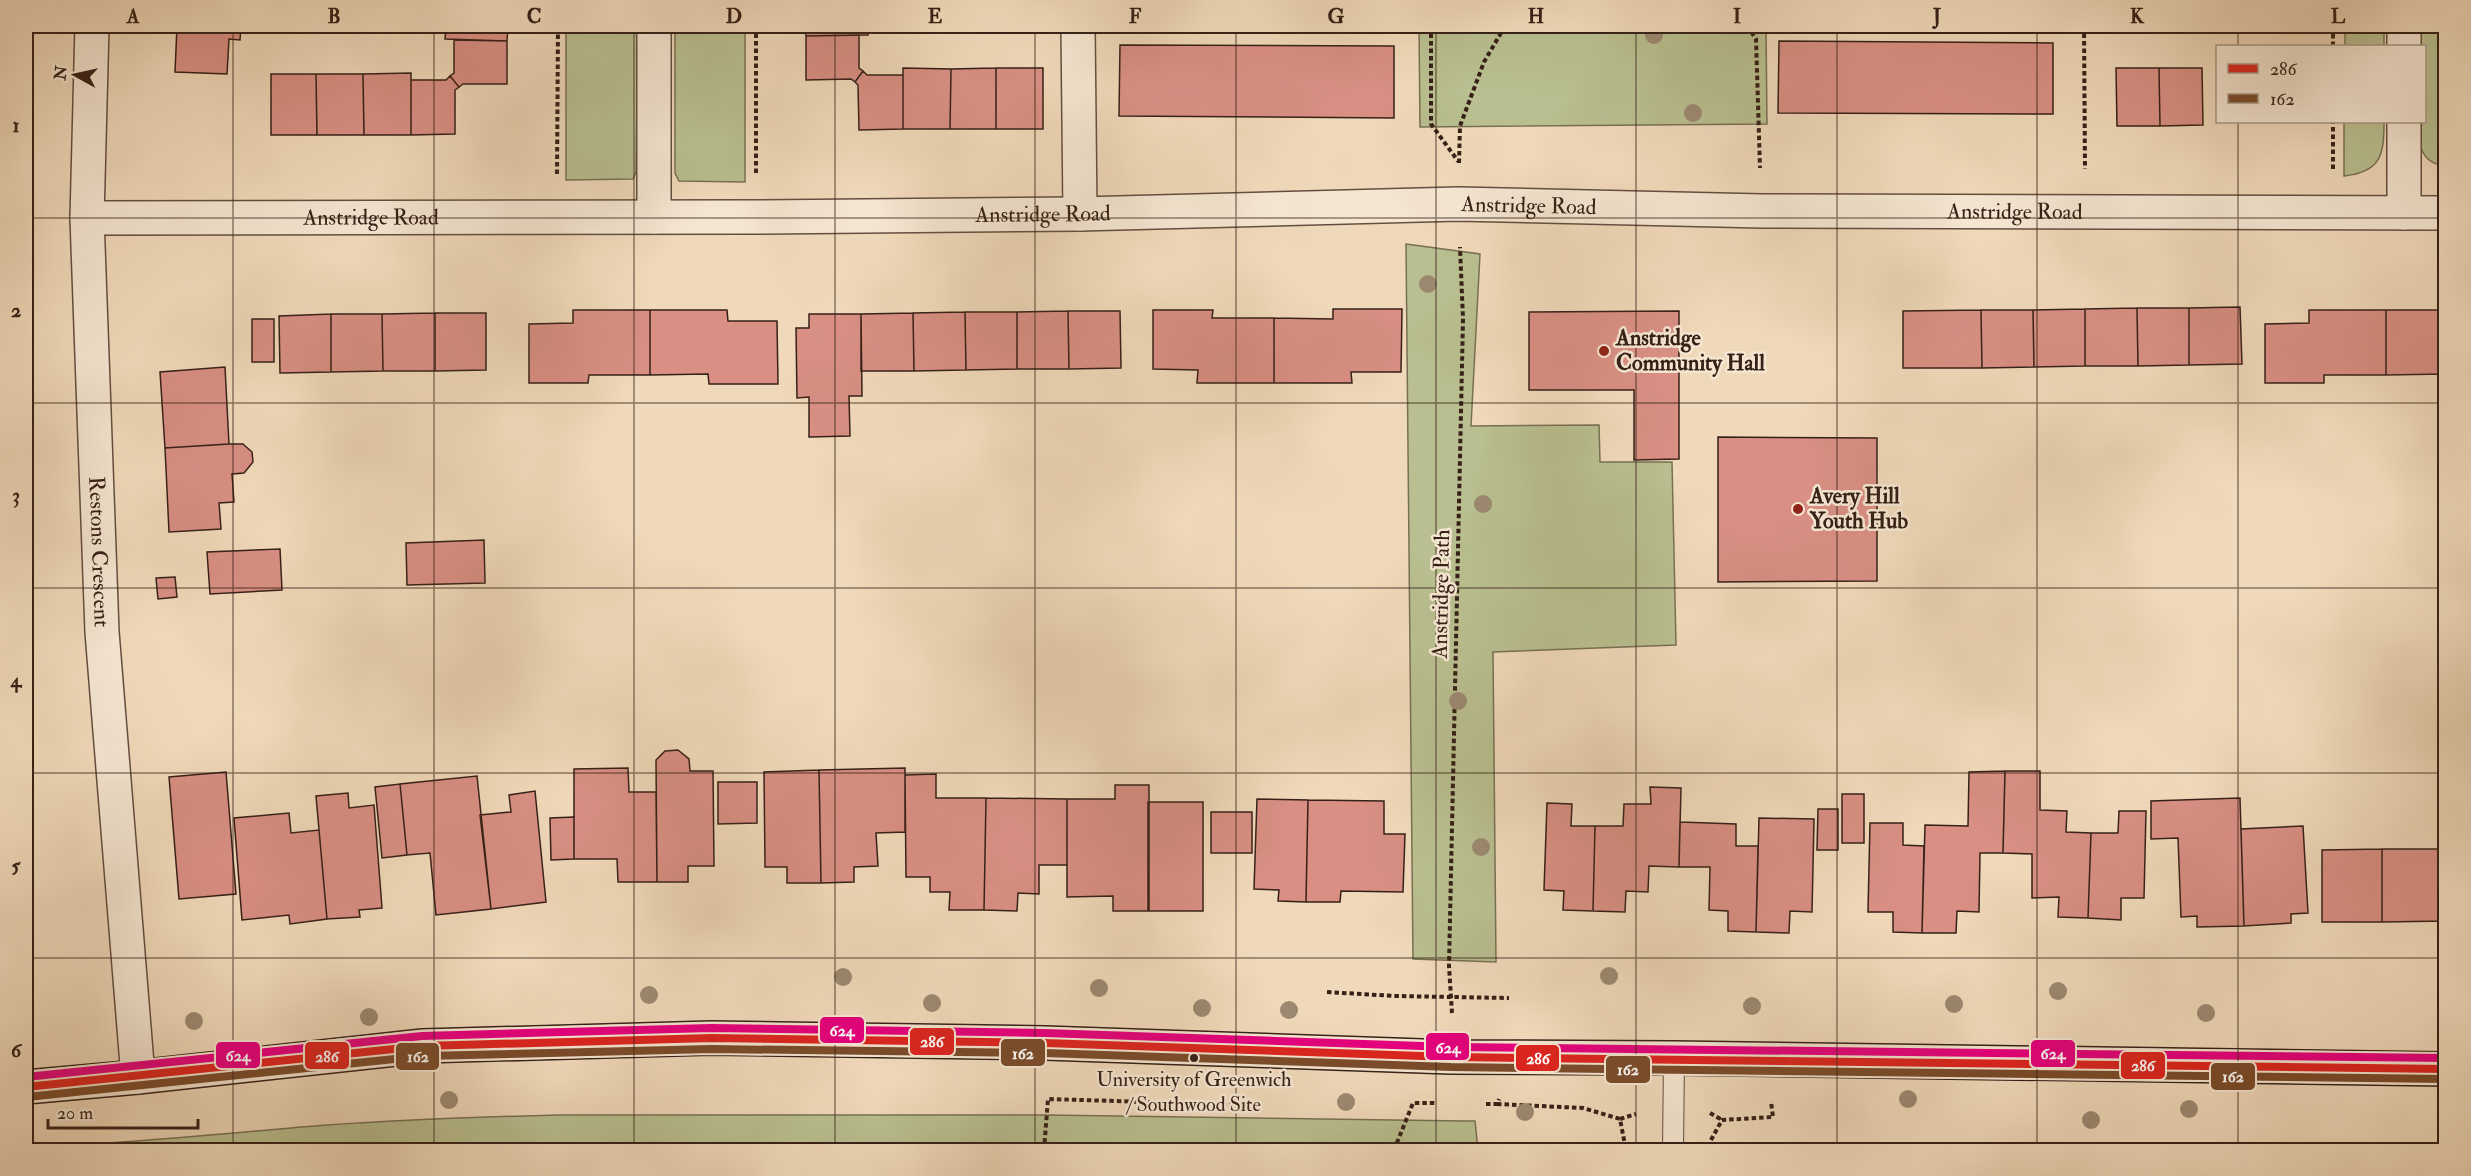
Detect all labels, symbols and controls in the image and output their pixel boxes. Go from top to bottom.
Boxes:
text: A [126,4,140,29]
text: B [327,4,341,29]
text: C [527,4,541,29]
text: D [726,4,742,29]
text: E [928,4,943,29]
text: F [1129,4,1142,29]
text: G [1328,4,1345,29]
text: H [1528,4,1544,29]
text: I [1733,4,1741,29]
text: J [1932,4,1941,29]
text: K [2130,4,2145,29]
text: L [2331,4,2346,29]
north arrow [45,45,105,105]
legend [2216,45,2426,123]
text: 286 [2270,58,2298,81]
text: N [50,64,72,83]
text: 162 [2270,88,2295,111]
text: 1 [12,113,20,138]
street label: Anstridge Road [1460,190,1597,221]
street label: Anstridge Road [1946,198,2083,226]
street label: Anstridge Road [974,199,1111,229]
street label: Anstridge Road [302,203,439,232]
text: 2 [11,298,21,323]
place label: Anstridge Community Hall [1615,324,1765,378]
marker: Anstridge Community Hall [1597,344,1611,358]
street label: Restons Crescent [82,476,116,628]
place label: Avery Hill Youth Hub [1809,482,1908,535]
text: 3 [12,483,20,508]
marker: Avery Hill Youth Hub [1791,502,1805,516]
street label: Anstridge Path [1426,529,1456,660]
text: 4 [10,668,23,693]
text: 5 [12,853,22,878]
line badge: 624 [819,1016,865,1044]
text: 624 [830,1021,856,1041]
line badge: 286 [909,1027,955,1056]
text: 286 [920,1032,946,1052]
line badge: 624 [1425,1032,1470,1061]
text: 6 [11,1038,23,1063]
line badge: 162 [1000,1038,1046,1067]
text: 624 [1436,1038,1462,1058]
line badge: 624 [2030,1039,2076,1068]
line badge: 624 [215,1041,261,1069]
line badge: 286 [304,1041,350,1070]
line badge: 162 [395,1042,440,1071]
text: 162 [1012,1044,1034,1064]
line badge: 286 [1515,1044,1560,1072]
text: 624 [2041,1044,2067,1064]
text: 624 [226,1046,252,1066]
text: 286 [315,1047,341,1067]
text: 162 [407,1047,429,1067]
text: 286 [1526,1049,1552,1069]
line badge: 286 [2120,1051,2166,1080]
marker: University of Greenwich / Southwood Site [1188,1052,1200,1064]
line badge: 162 [1605,1055,1651,1084]
text: 286 [2131,1056,2157,1076]
text: 162 [1617,1060,1639,1080]
line badge: 162 [2210,1062,2256,1091]
place label: University of Greenwich / Southwood Site [1096,1067,1292,1117]
text: 162 [2222,1067,2244,1087]
scale bar [48,1092,198,1130]
text: 20 m [57,1102,93,1125]

